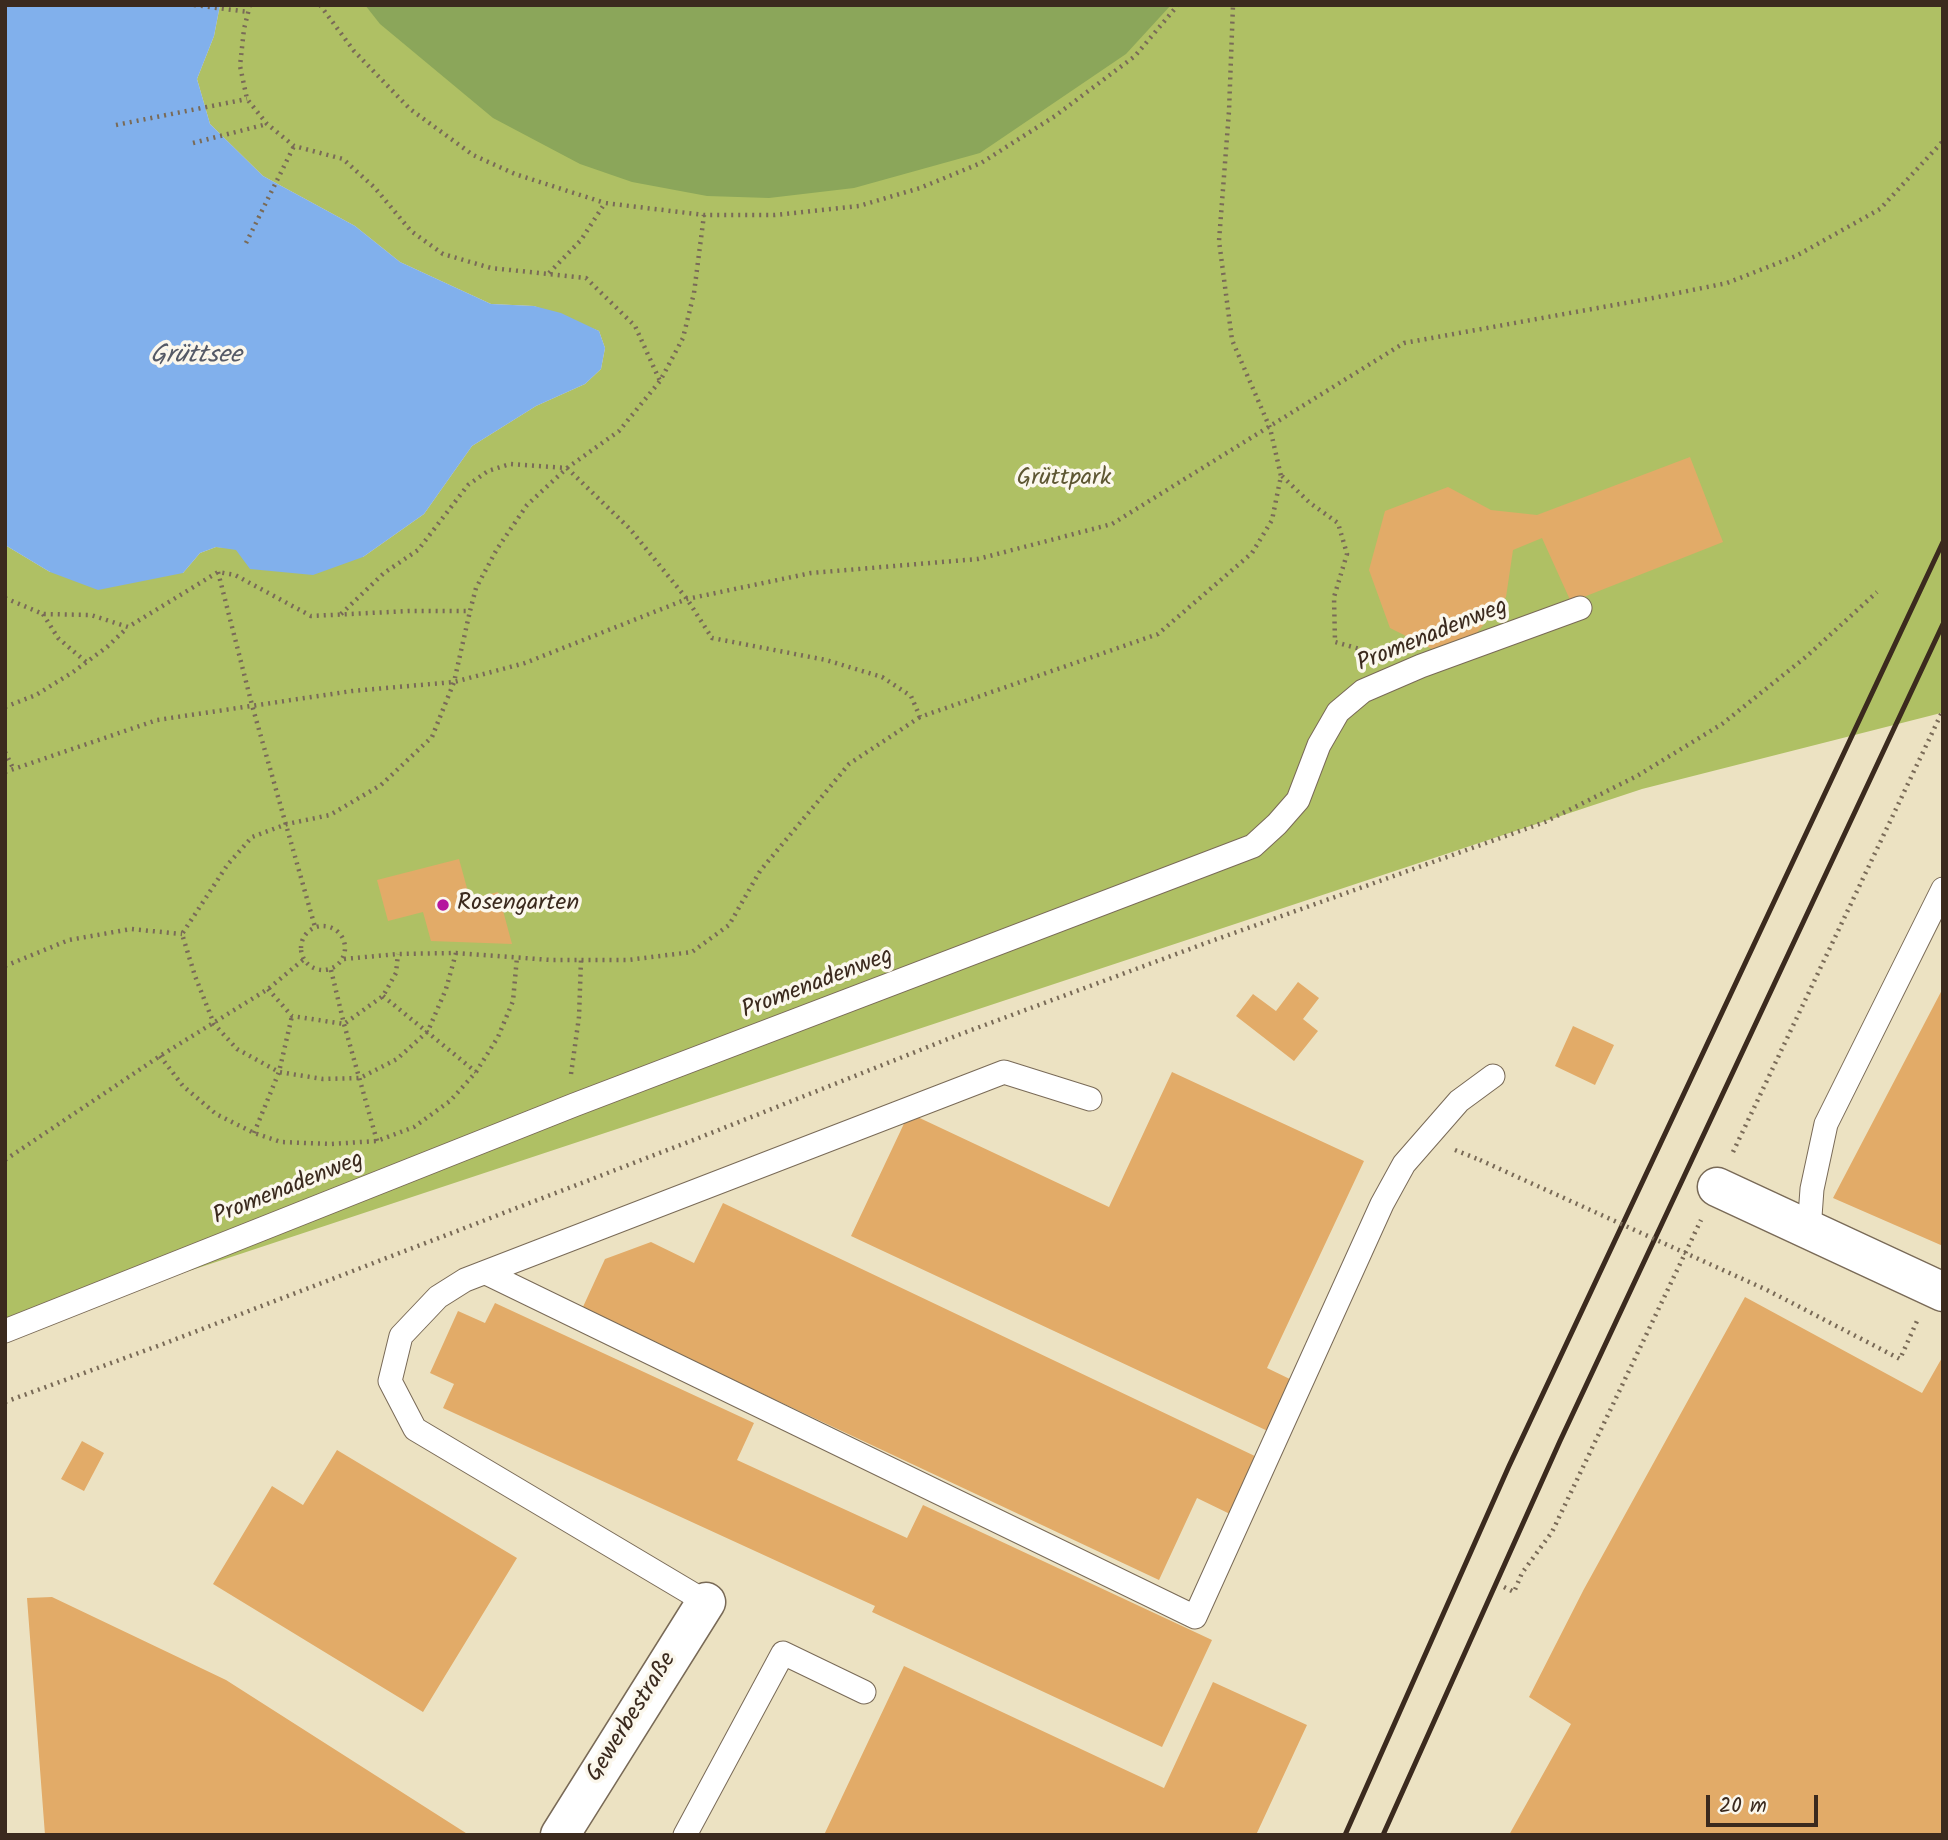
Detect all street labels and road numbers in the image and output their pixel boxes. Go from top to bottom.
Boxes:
street label: Promenadenweg [1354,594,1512,680]
street label: Promenadenweg [738,943,898,1027]
street label: Promenadenweg [210,1147,368,1233]
street label: Gewerbestraße [582,1648,684,1788]

